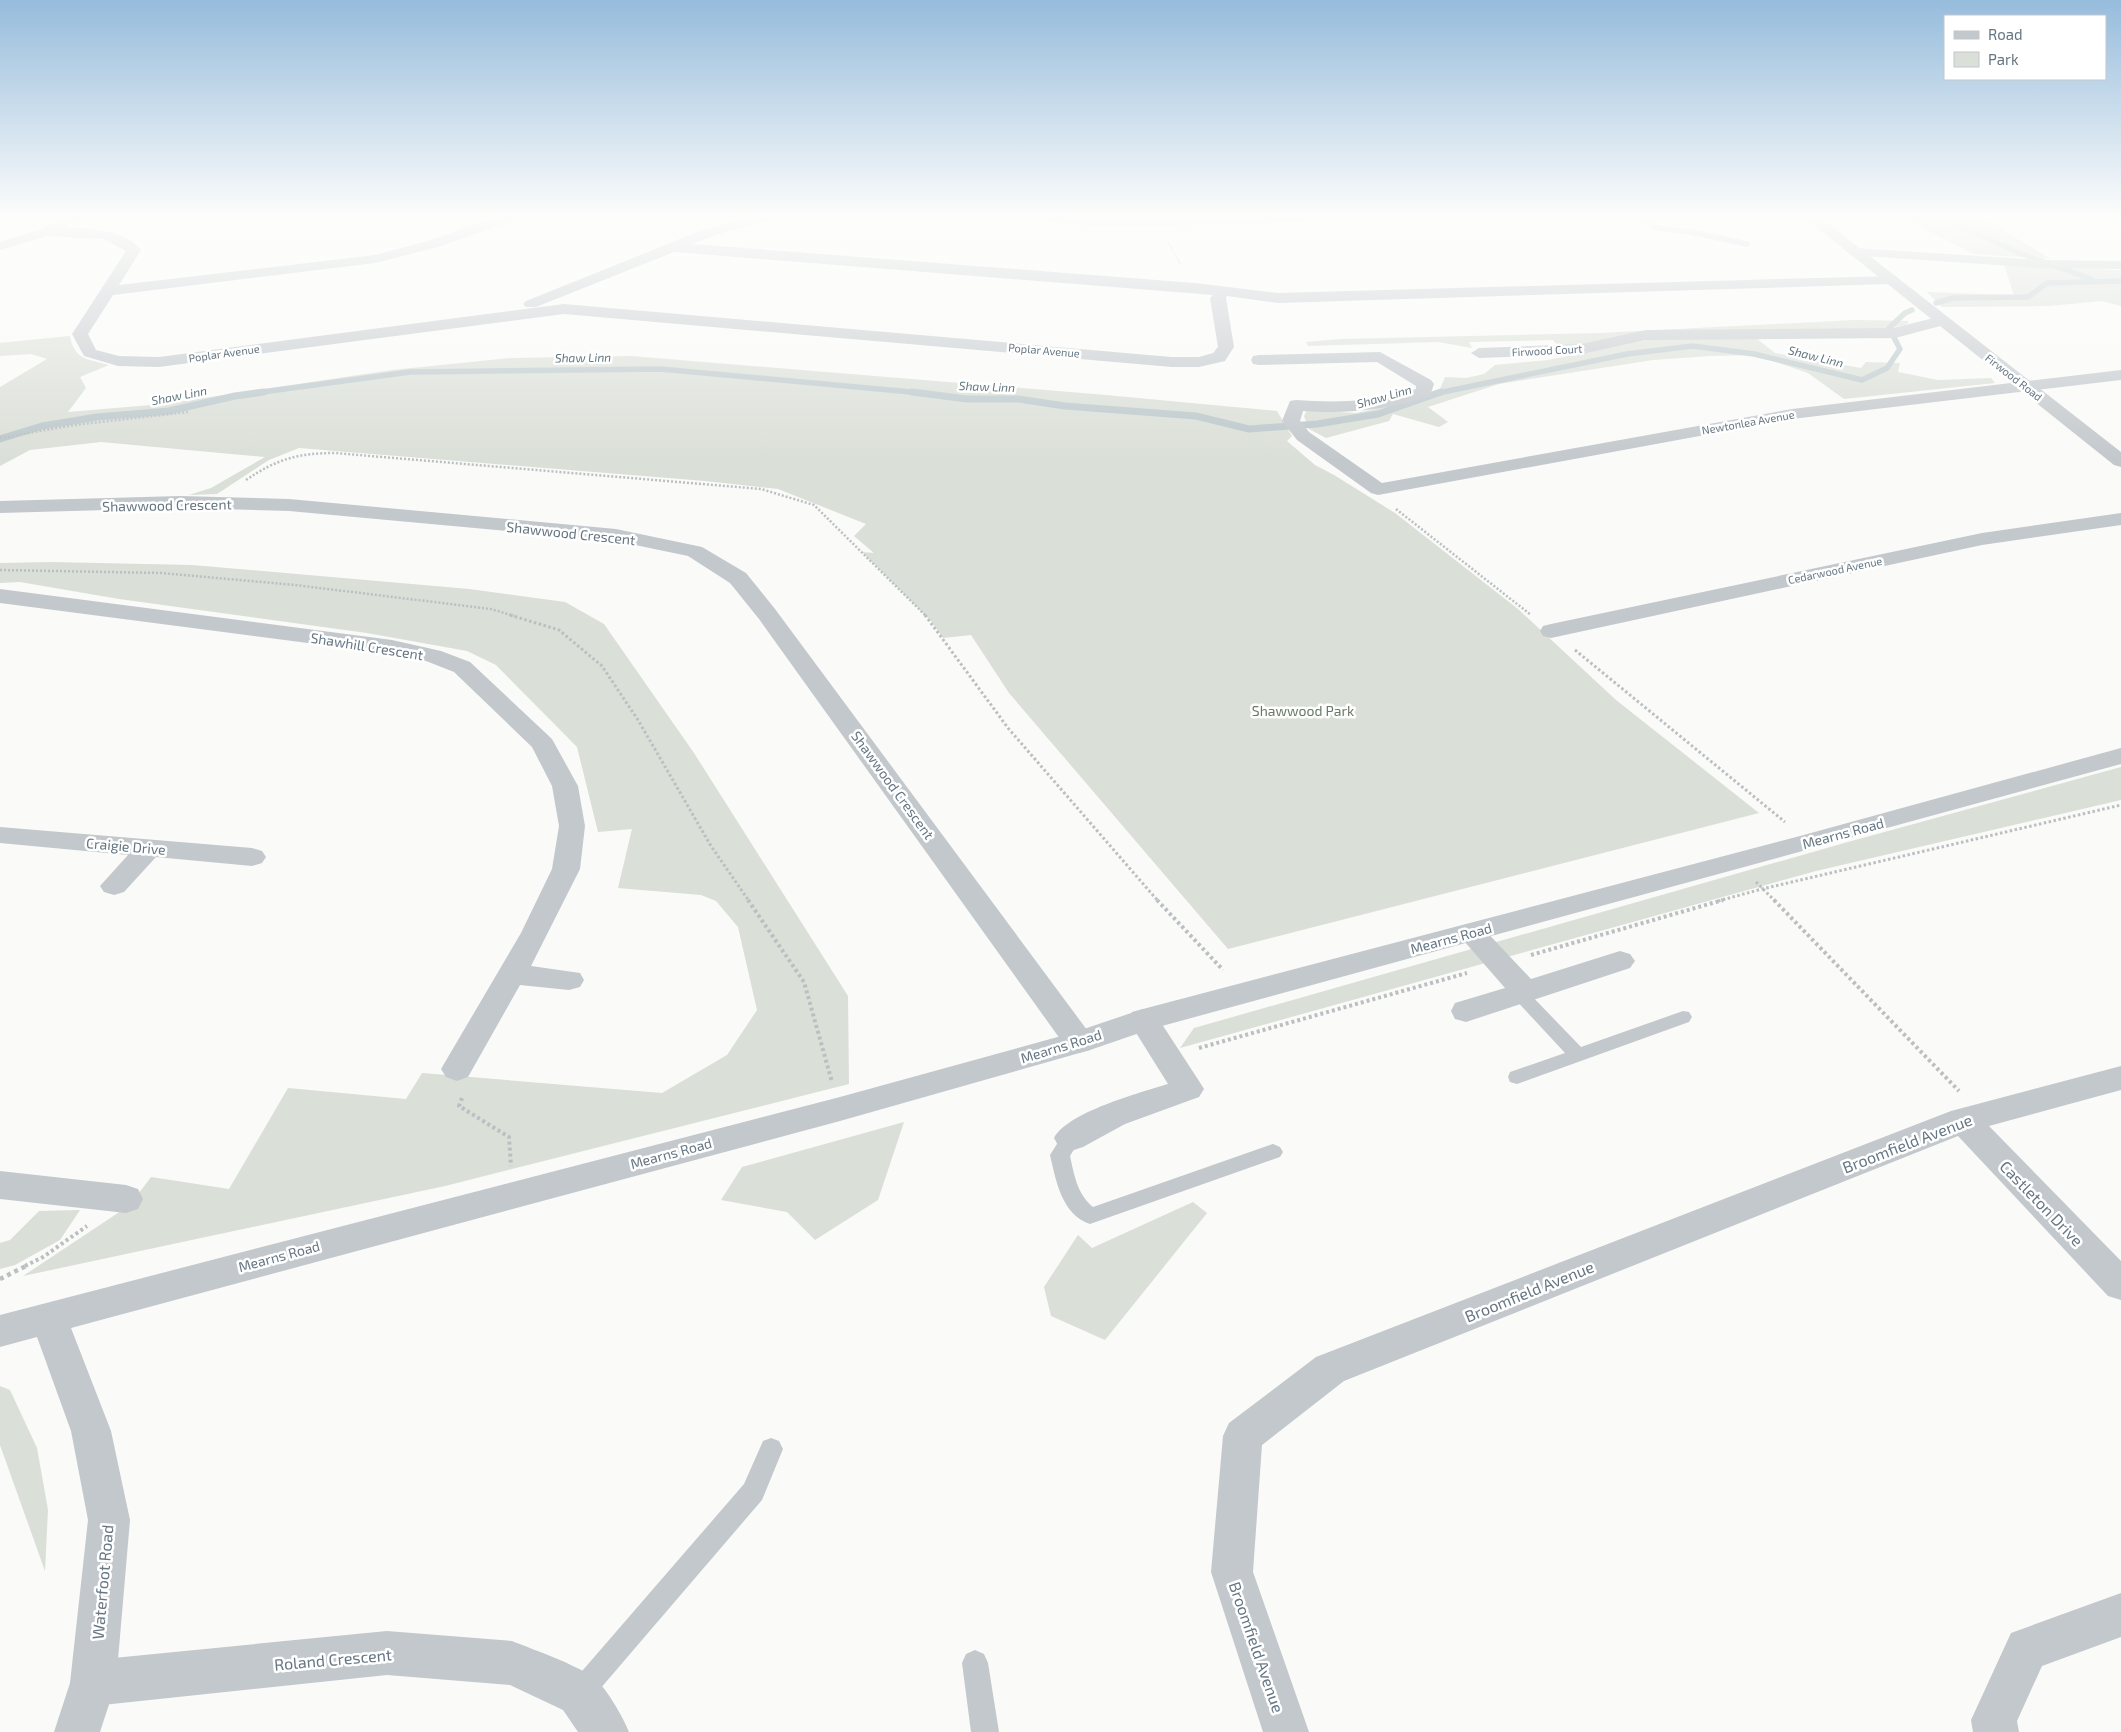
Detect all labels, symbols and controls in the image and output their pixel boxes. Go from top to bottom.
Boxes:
legend [1944,15,2106,80]
text: Road [1988,25,2023,43]
text: Park [1988,50,2019,68]
street label: Poplar Avenue [1008,340,1080,360]
street label: Poplar Avenue [188,342,260,364]
street label: Firwood Court [1511,342,1583,358]
water label: Shaw Linn [1787,342,1845,370]
water label: Shaw Linn [555,350,611,364]
street label: Firwood Road [1983,351,2045,403]
water label: Shaw Linn [959,378,1015,394]
water label: Shaw Linn [1355,381,1413,410]
water label: Shaw Linn [150,383,208,407]
street label: Newtonlea Avenue [1701,407,1795,437]
street label: Shawwood Crescent [102,495,232,515]
street label: Shawwood Crescent [506,518,636,548]
street label: Cedarwood Avenue [1787,554,1883,586]
street label: Shawhill Crescent [310,629,424,663]
park label: Shawwood Park [1252,702,1354,719]
street label: Shawwood Crescent [848,728,938,842]
street label: Mearns Road [1800,814,1886,852]
street label: Craigie Drive [85,834,167,858]
street label: Mearns Road [1408,919,1494,957]
street label: Mearns Road [1018,1026,1104,1066]
street label: Broomfield Avenue [1839,1110,1975,1176]
street label: Mearns Road [628,1134,714,1172]
street label: Castleton Drive [1996,1156,2088,1250]
street label: Mearns Road [236,1237,322,1275]
street label: Broomfield Avenue [1462,1256,1596,1326]
street label: Waterfoot Road [88,1524,116,1640]
street label: Broomfield Avenue [1226,1579,1288,1715]
street label: Roland Crescent [273,1644,393,1674]

